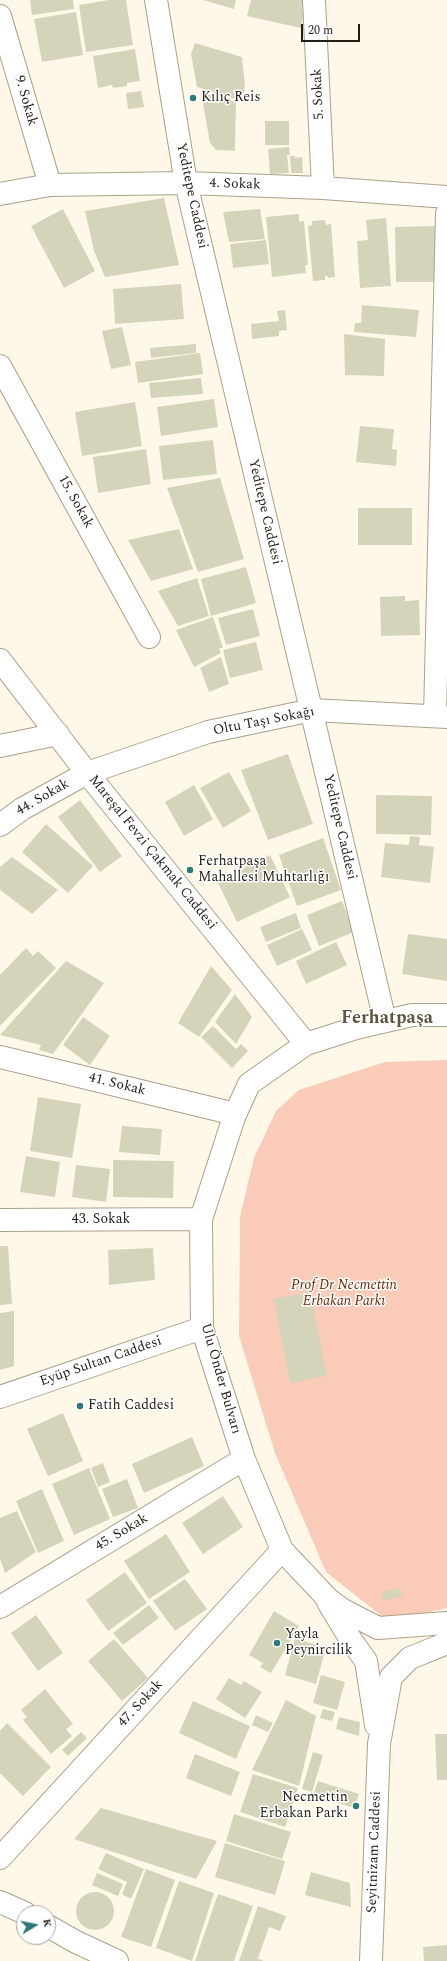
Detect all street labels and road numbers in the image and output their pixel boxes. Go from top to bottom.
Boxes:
street label: 5. Sokak [309,68,329,120]
street label: 9. Sokak [10,74,40,128]
street label: Yeditepe Caddesi [172,141,210,251]
street label: 4. Sokak [209,176,261,194]
street label: Yeditepe Caddesi [244,458,284,566]
street label: 15. Sokak [53,472,97,532]
street label: Oltu Taşı Sokağı [212,704,316,740]
street label: Mareşal Fevzi Çakmak Caddesi [84,772,220,934]
street label: Yeditepe Caddesi [319,773,359,881]
street label: 44. Sokak [13,776,73,820]
street label: 41. Sokak [87,1070,147,1100]
street label: 43. Sokak [72,1212,130,1228]
street label: Ulu Önder Bulvarı [196,1322,244,1436]
street label: Eyüp Sultan Caddesi [38,1333,164,1391]
street label: 45. Sokak [93,1511,151,1555]
street label: 47. Sokak [115,1677,167,1731]
street label: Seyitnizam Caddesi [364,1791,386,1913]

